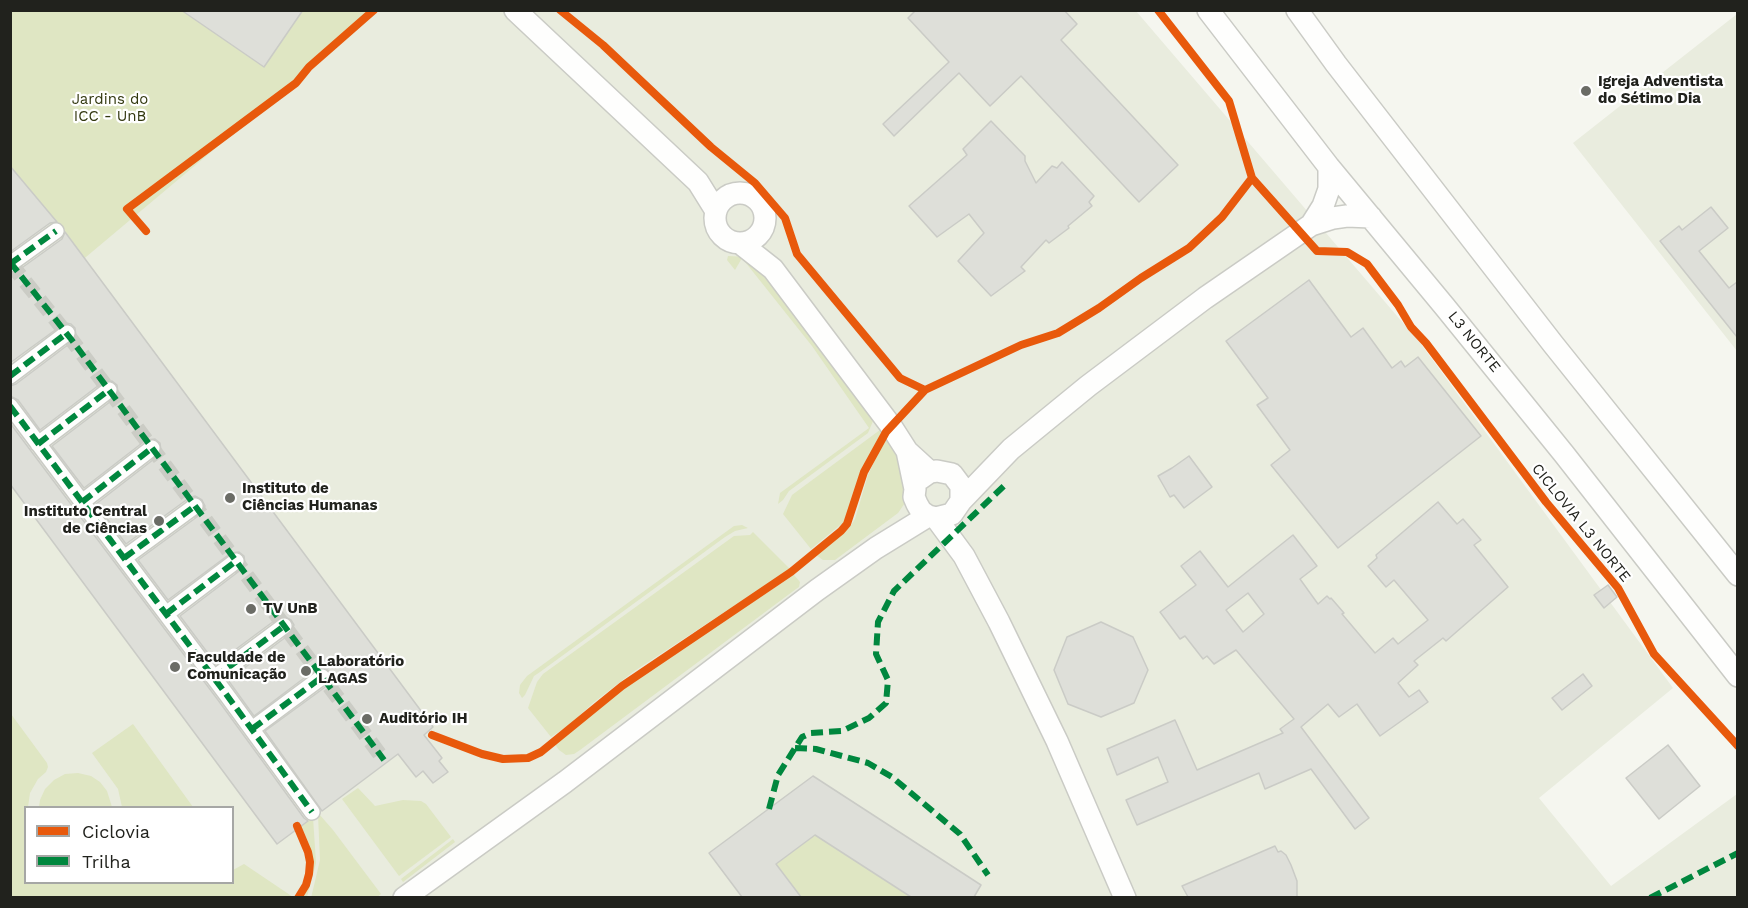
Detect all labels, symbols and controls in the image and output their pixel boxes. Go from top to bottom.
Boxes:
place label: Igreja Adventista do Sétimo Dia [1598,73,1723,108]
marker: Igreja Adventista do Sétimo Dia [1579,84,1593,98]
park label: Jardins do ICC - UnB [72,91,148,126]
street label: L3 NORTE [1444,308,1504,376]
street label: CICLOVIA L3 NORTE [1528,460,1634,586]
place label: Instituto de Ciências Humanas [242,480,378,515]
marker: Instituto de Ciências Humanas [223,491,237,505]
place label: Instituto Central de Ciências [24,503,147,538]
marker: Instituto Central de Ciências [152,514,166,528]
place label: TV UnB [263,600,317,618]
marker: TV UnB [244,602,258,616]
place label: Faculdade de Comunicação [187,649,287,684]
place label: Laboratório LAGAS [318,653,404,688]
marker: Faculdade de Comunicação [168,660,182,674]
marker: Laboratório LAGAS [299,664,313,678]
place label: Auditório IH [379,710,468,728]
marker: Auditório IH [360,712,374,726]
legend [24,806,234,884]
text: Ciclovia [82,821,150,842]
text: Trilha [82,851,131,872]

